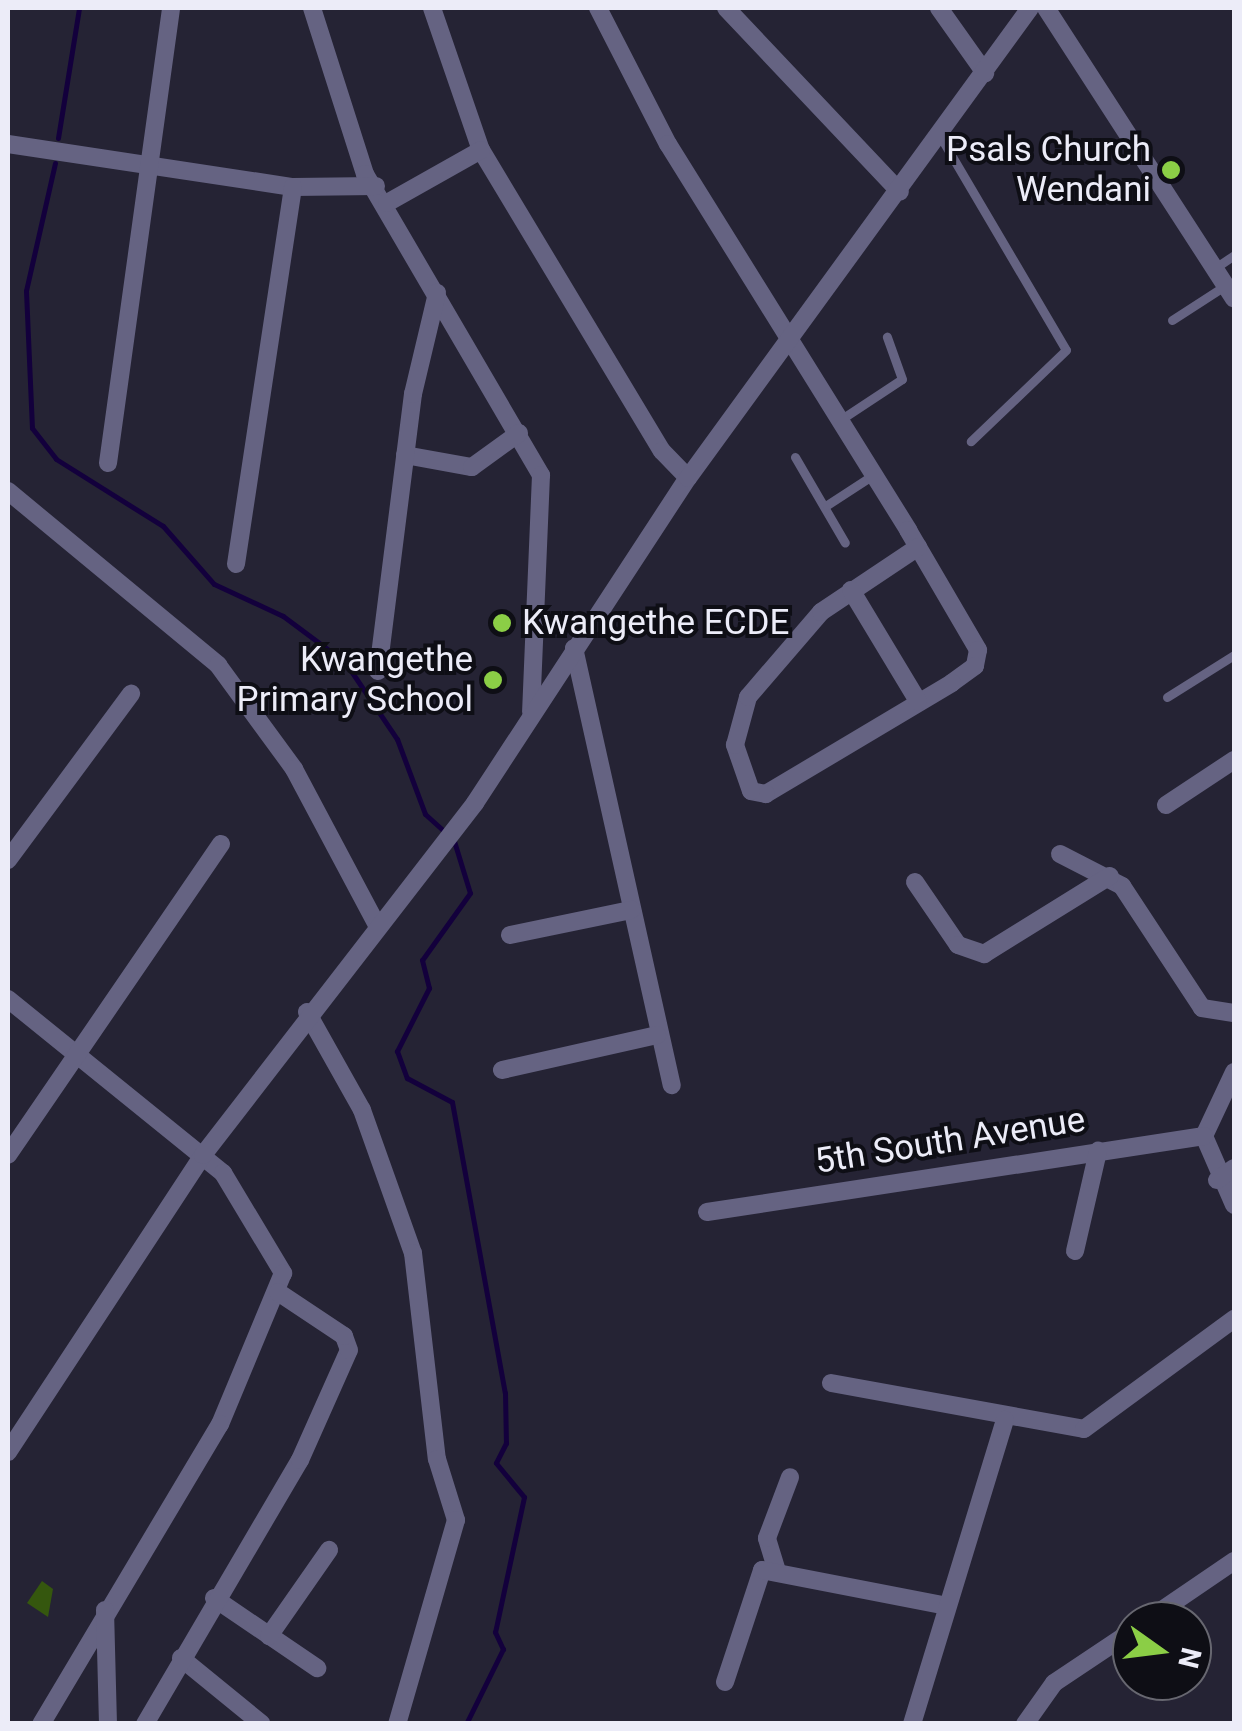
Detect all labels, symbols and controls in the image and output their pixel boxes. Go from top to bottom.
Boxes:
place label: Psals Church Wendani [946,129,1151,211]
marker: Psals Church Wendani [1160,159,1182,181]
place label: Kwangethe ECDE [522,602,789,644]
marker: Kwangethe ECDE [491,612,513,634]
place label: Kwangethe Primary School [237,639,473,721]
marker: Kwangethe Primary School [482,669,504,691]
street label: 5th South Avenue [812,1099,1088,1183]
north arrow [1112,1601,1212,1701]
text: N [1171,1644,1208,1671]

